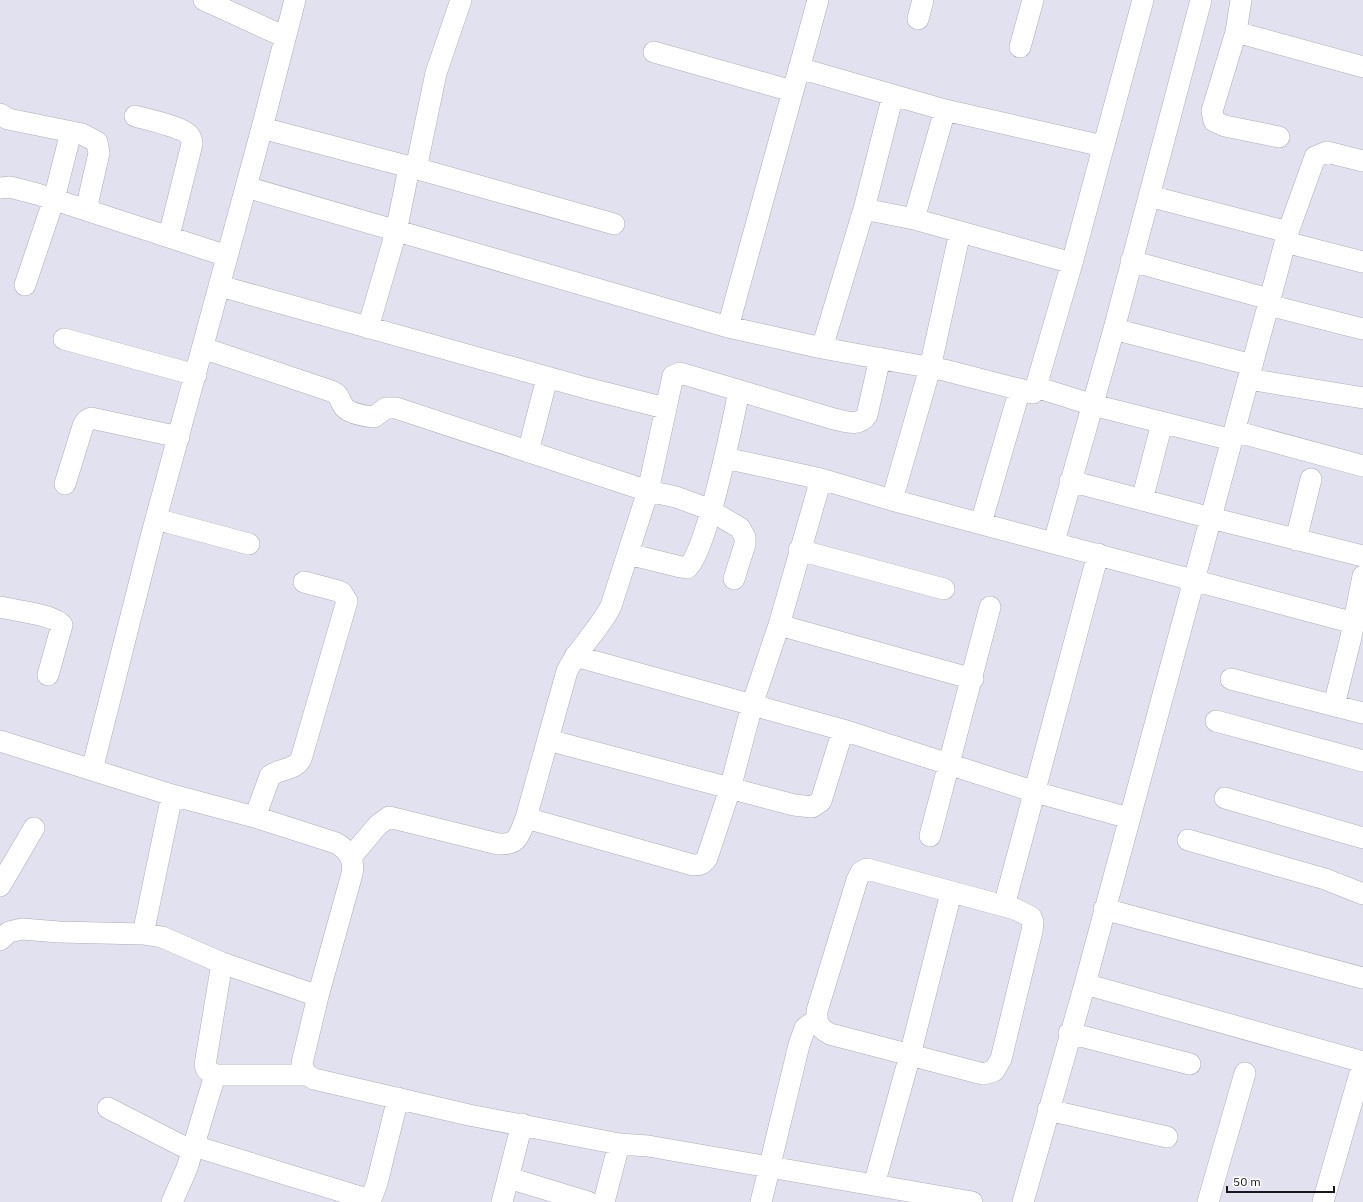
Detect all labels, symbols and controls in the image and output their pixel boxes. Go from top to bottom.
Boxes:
scale bar [1227,1168,1334,1194]
text: 50 m [1233,1174,1261,1189]

